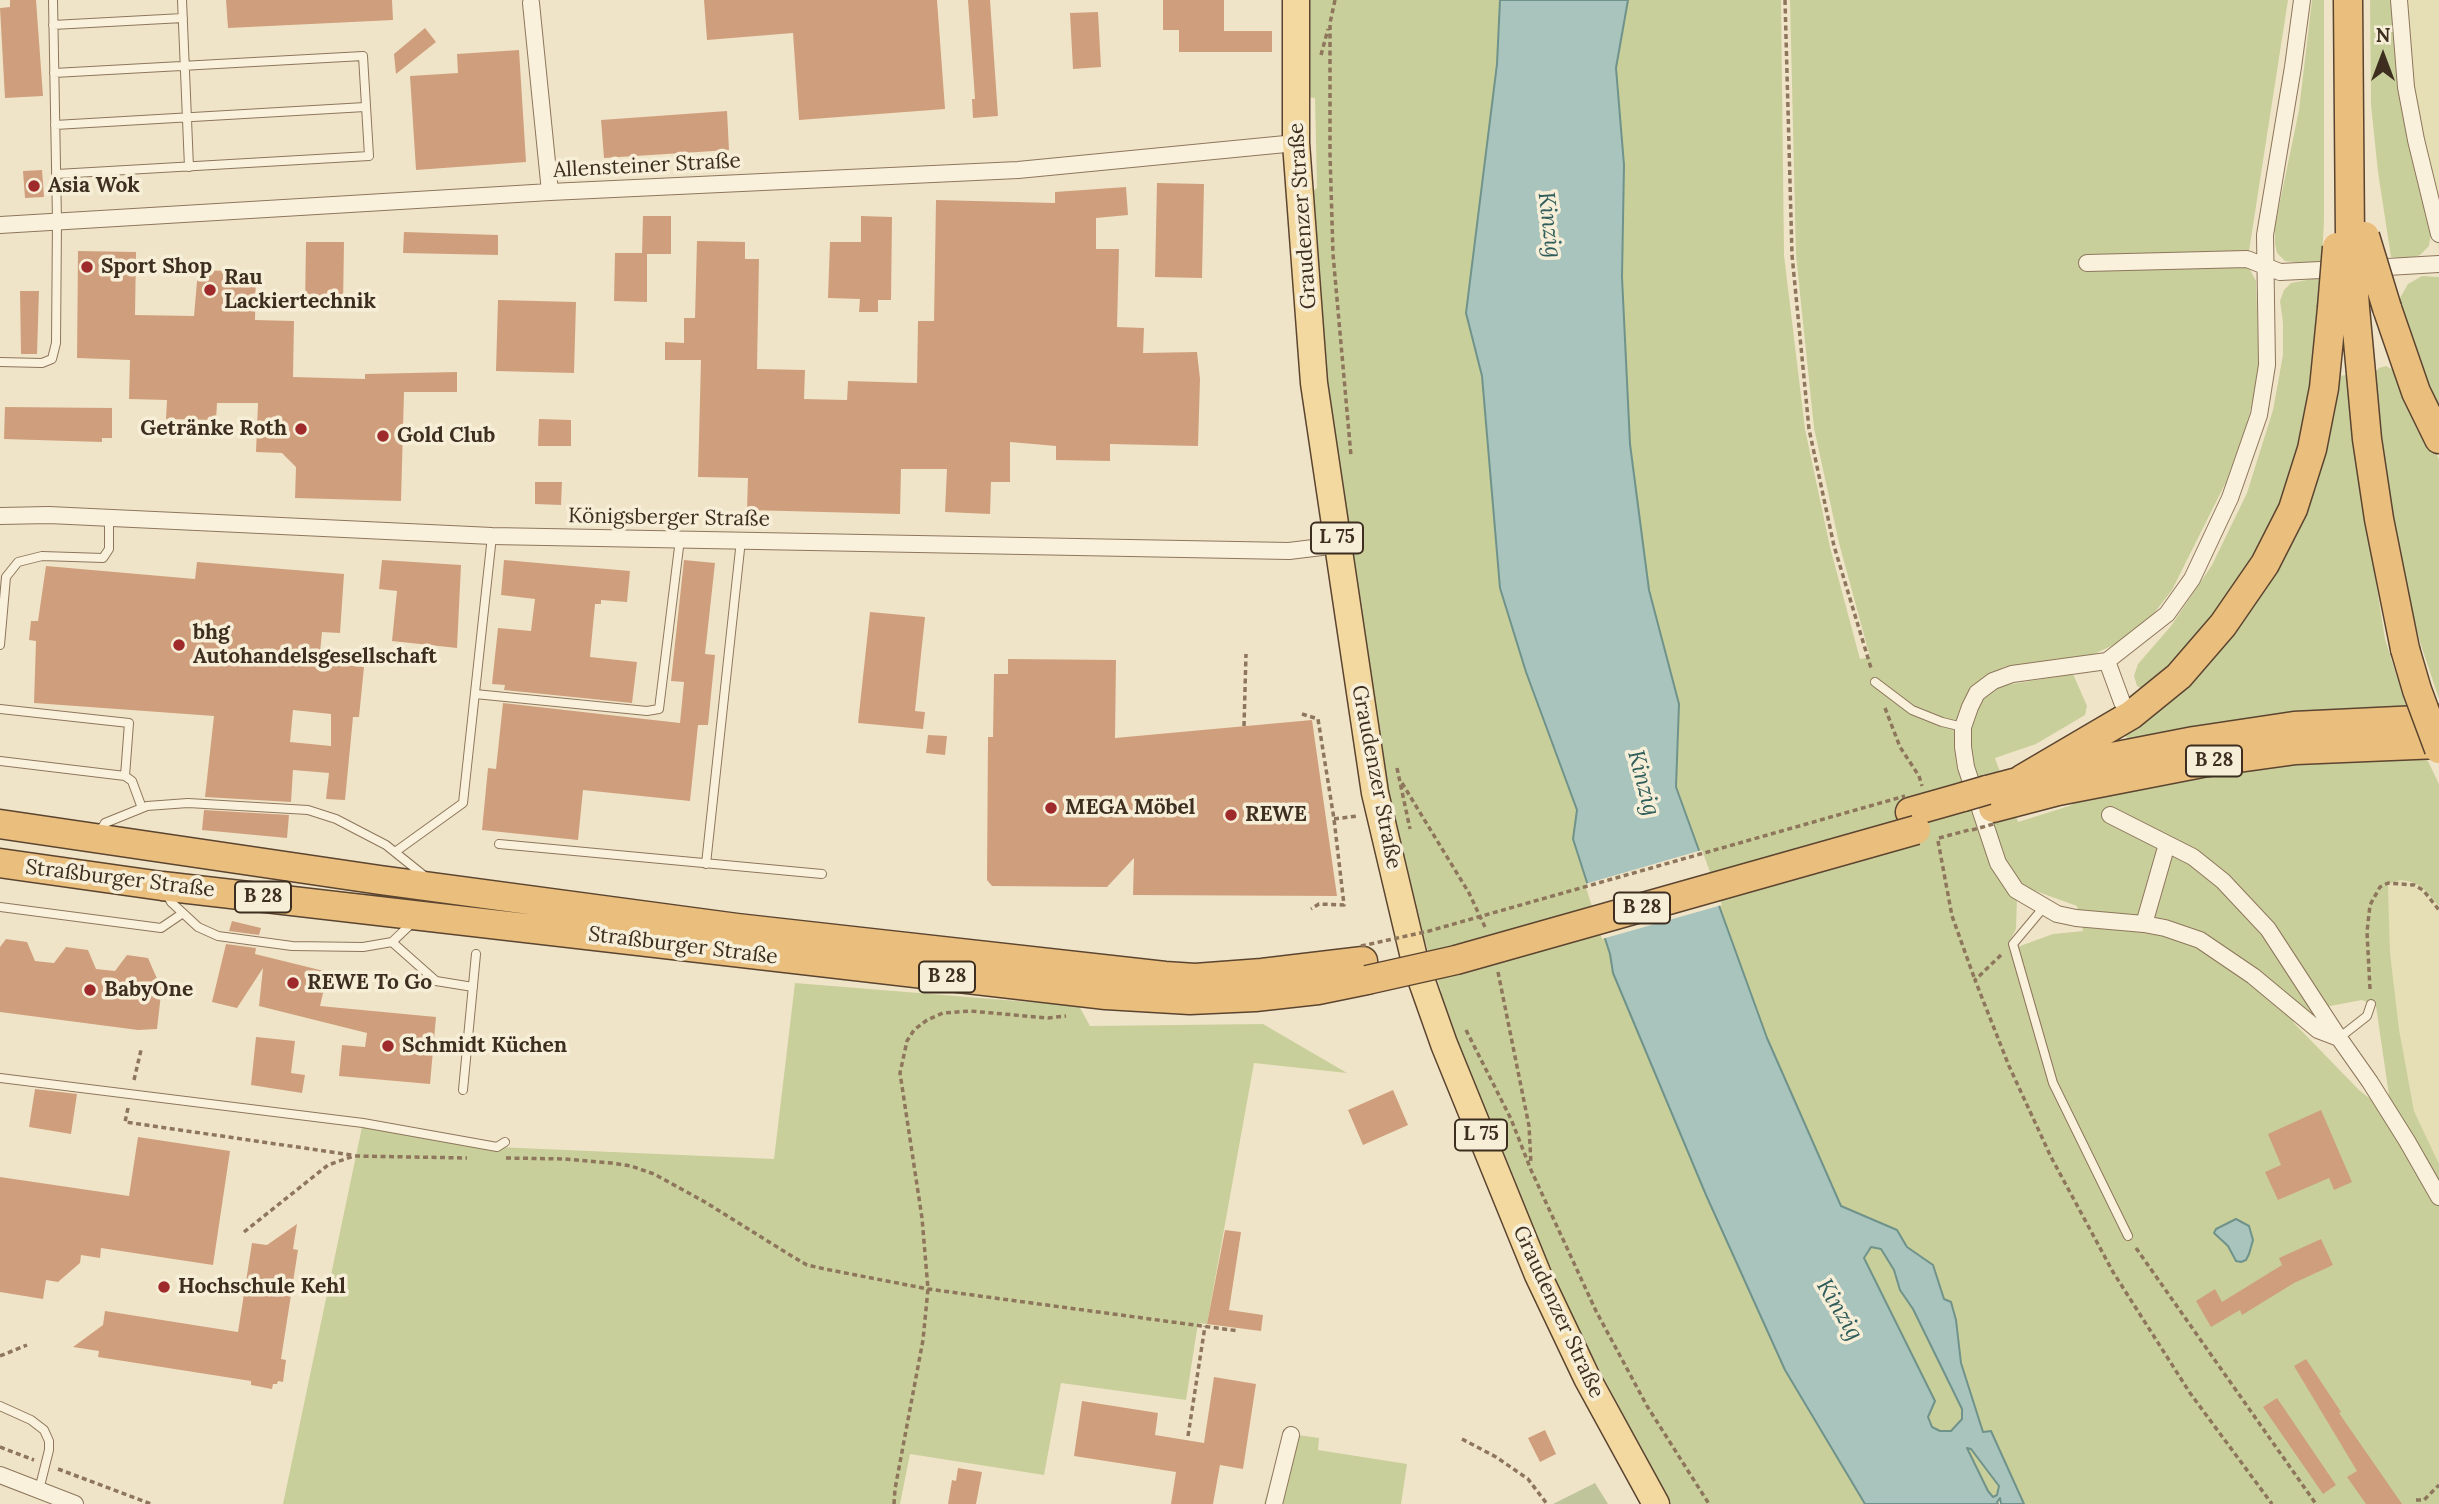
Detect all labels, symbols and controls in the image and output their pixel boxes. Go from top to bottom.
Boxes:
north arrow [2348,21,2418,91]
text: N [2376,23,2390,47]
street label: Graudenzer Straße [1284,122,1322,310]
street label: Allensteiner Straße [552,148,742,184]
place label: Asia Wok [48,173,140,199]
marker: Asia Wok [26,178,42,194]
water label: Kinzig [1531,190,1567,260]
place label: Sport Shop [101,254,212,280]
marker: Sport Shop [79,259,95,275]
place label: Rau Lackiertechnik [224,265,376,315]
marker: Rau Lackiertechnik [202,282,218,298]
place label: Getränke Roth [140,416,287,442]
marker: Getränke Roth [293,421,309,437]
place label: Gold Club [397,423,495,449]
marker: Gold Club [375,428,391,444]
street label: Königsberger Straße [568,504,770,532]
road number: L 75 [1311,523,1363,554]
place label: bhg Autohandelsgesellschaft [193,620,437,670]
marker: bhg Autohandelsgesellschaft [171,637,187,653]
street label: Graudenzer Straße [1346,683,1406,871]
road number: B 28 [2186,746,2242,776]
water label: Kinzig [1621,747,1665,819]
place label: MEGA Möbel [1065,795,1195,821]
marker: MEGA Möbel [1043,800,1059,816]
place label: REWE [1245,802,1307,828]
marker: REWE [1223,807,1239,823]
street label: Straßburger Straße [24,855,216,903]
road number: B 28 [235,882,291,912]
road number: B 28 [1614,893,1670,924]
street label: Straßburger Straße [587,922,779,970]
road number: B 28 [919,962,975,993]
place label: REWE To Go [307,970,432,996]
marker: REWE To Go [285,975,301,991]
place label: BabyOne [104,977,193,1003]
marker: BabyOne [82,982,98,998]
place label: Schmidt Küchen [402,1033,567,1059]
marker: Schmidt Küchen [380,1038,396,1054]
road number: L 75 [1455,1120,1507,1150]
street label: Graudenzer Straße [1507,1222,1609,1402]
place label: Hochschule Kehl [178,1274,346,1300]
water label: Kinzig [1810,1274,1868,1346]
marker: Hochschule Kehl [156,1279,172,1295]

